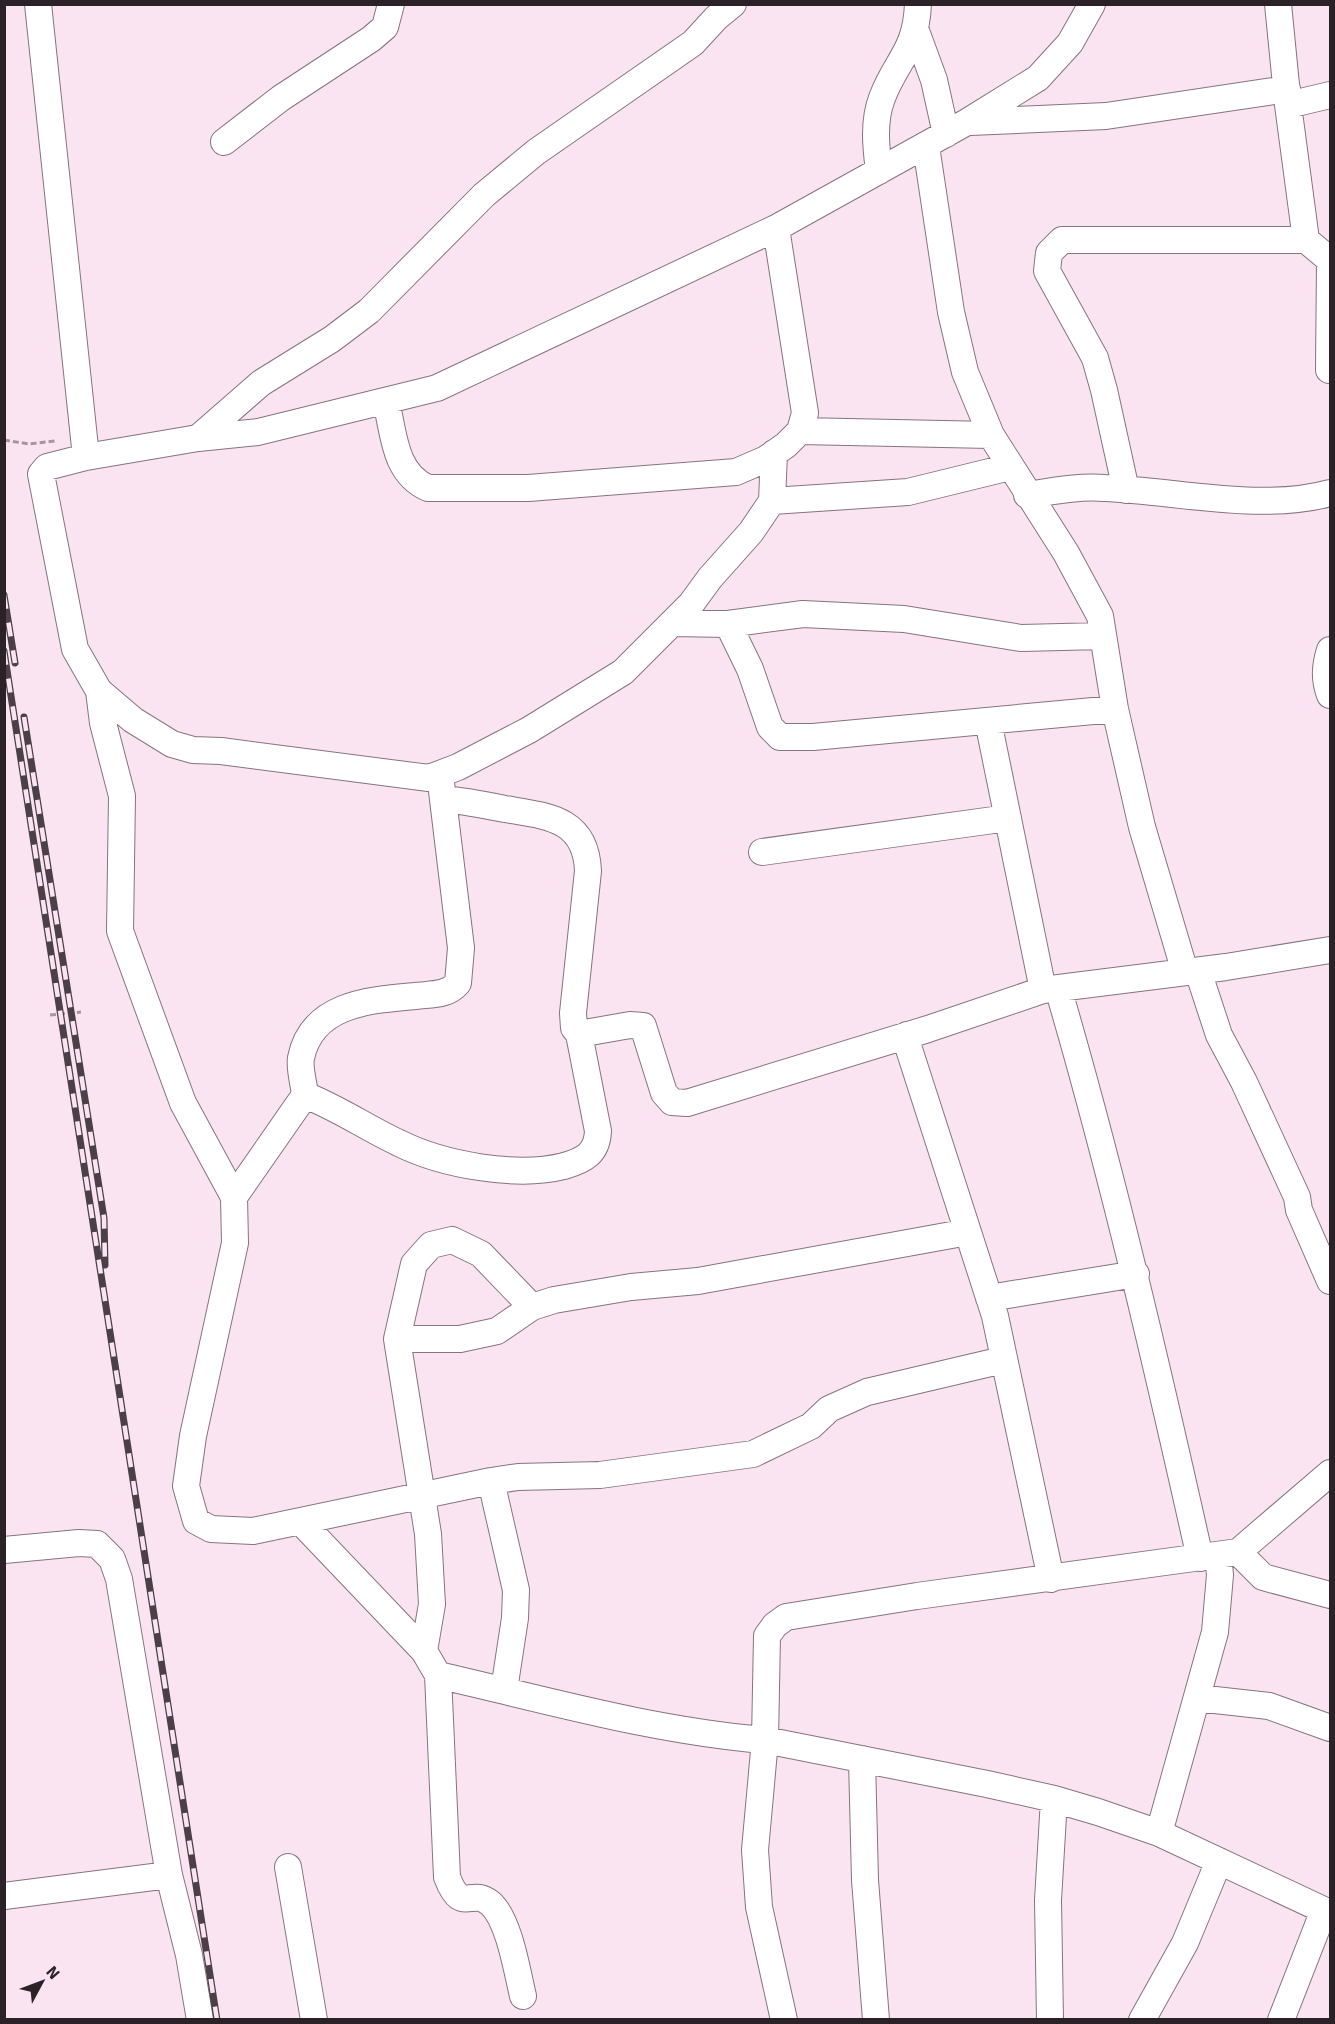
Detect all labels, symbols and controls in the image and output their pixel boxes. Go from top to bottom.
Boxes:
north arrow [12,1952,72,2012]
text: N [41,1962,64,1984]

